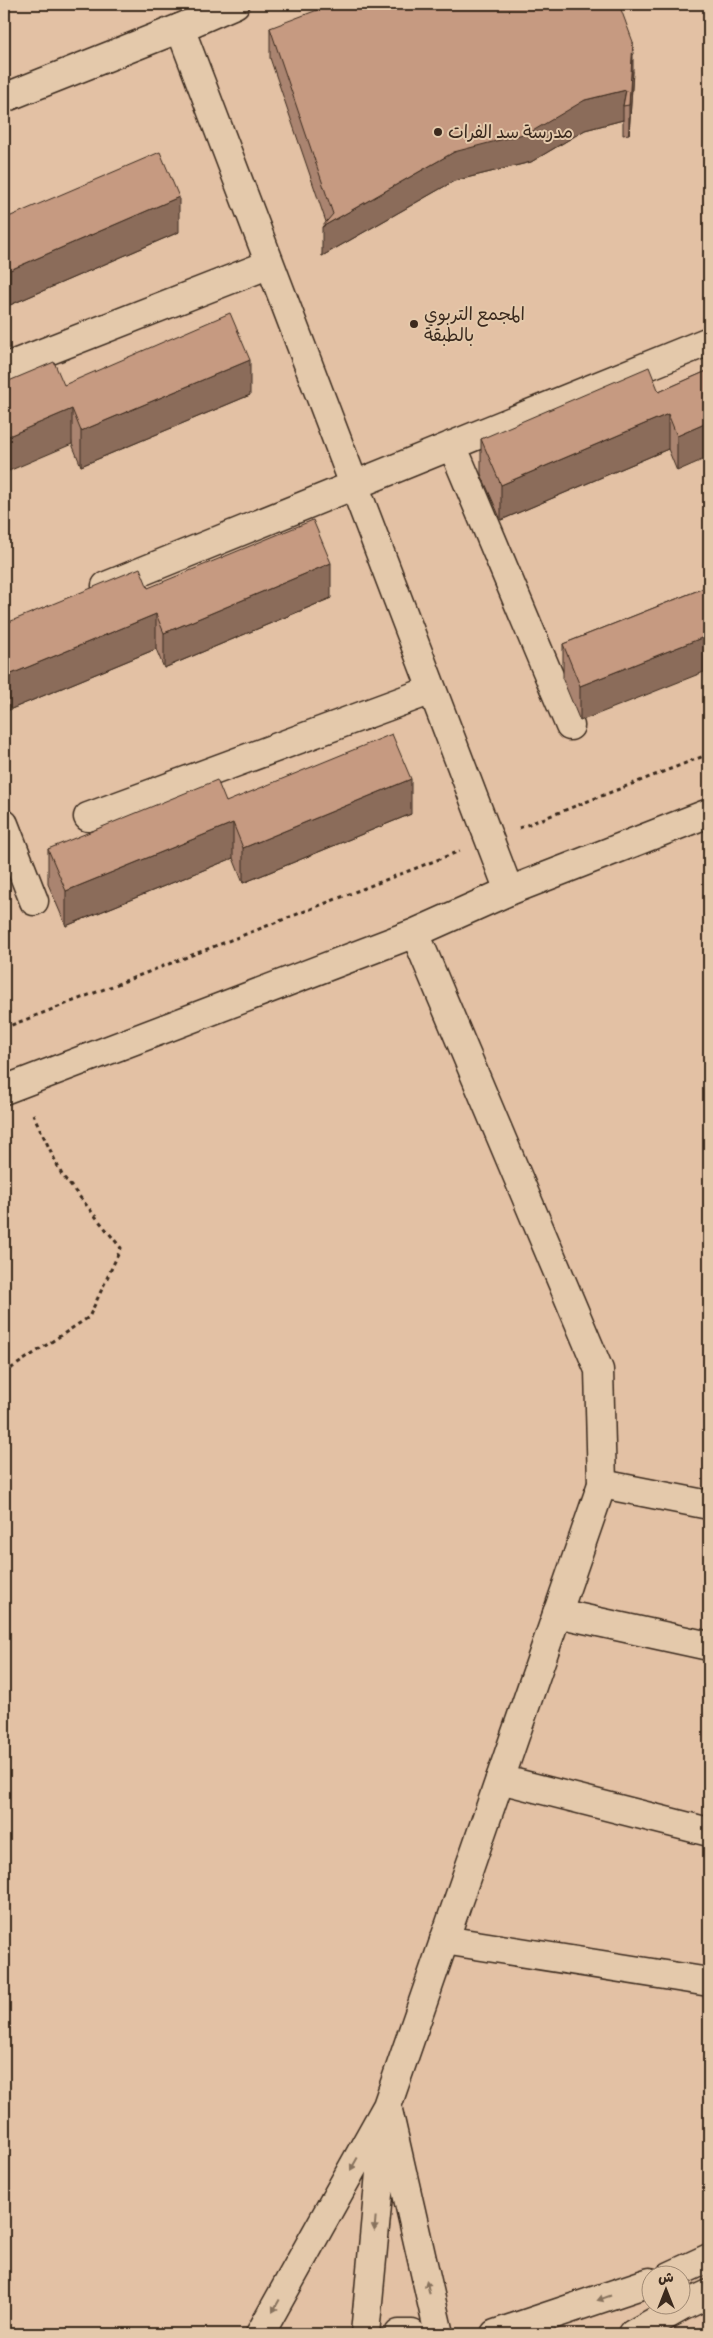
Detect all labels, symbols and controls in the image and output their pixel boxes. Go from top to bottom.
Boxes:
place label: مدرسة سد الفرات [448,121,573,144]
marker: مدرسة سد الفرات [432,126,444,138]
place label: المجمع التربوي بالطبقة [424,303,525,347]
marker: المجمع التربوي بالطبقة [408,318,420,330]
one-way arrow [350,2157,359,2171]
one-way arrow [371,2217,379,2233]
north arrow [640,2266,690,2316]
text: ش [658,2269,674,2286]
one-way arrow [424,2279,432,2294]
one-way arrow [597,2294,612,2302]
one-way arrow [271,2299,280,2313]

